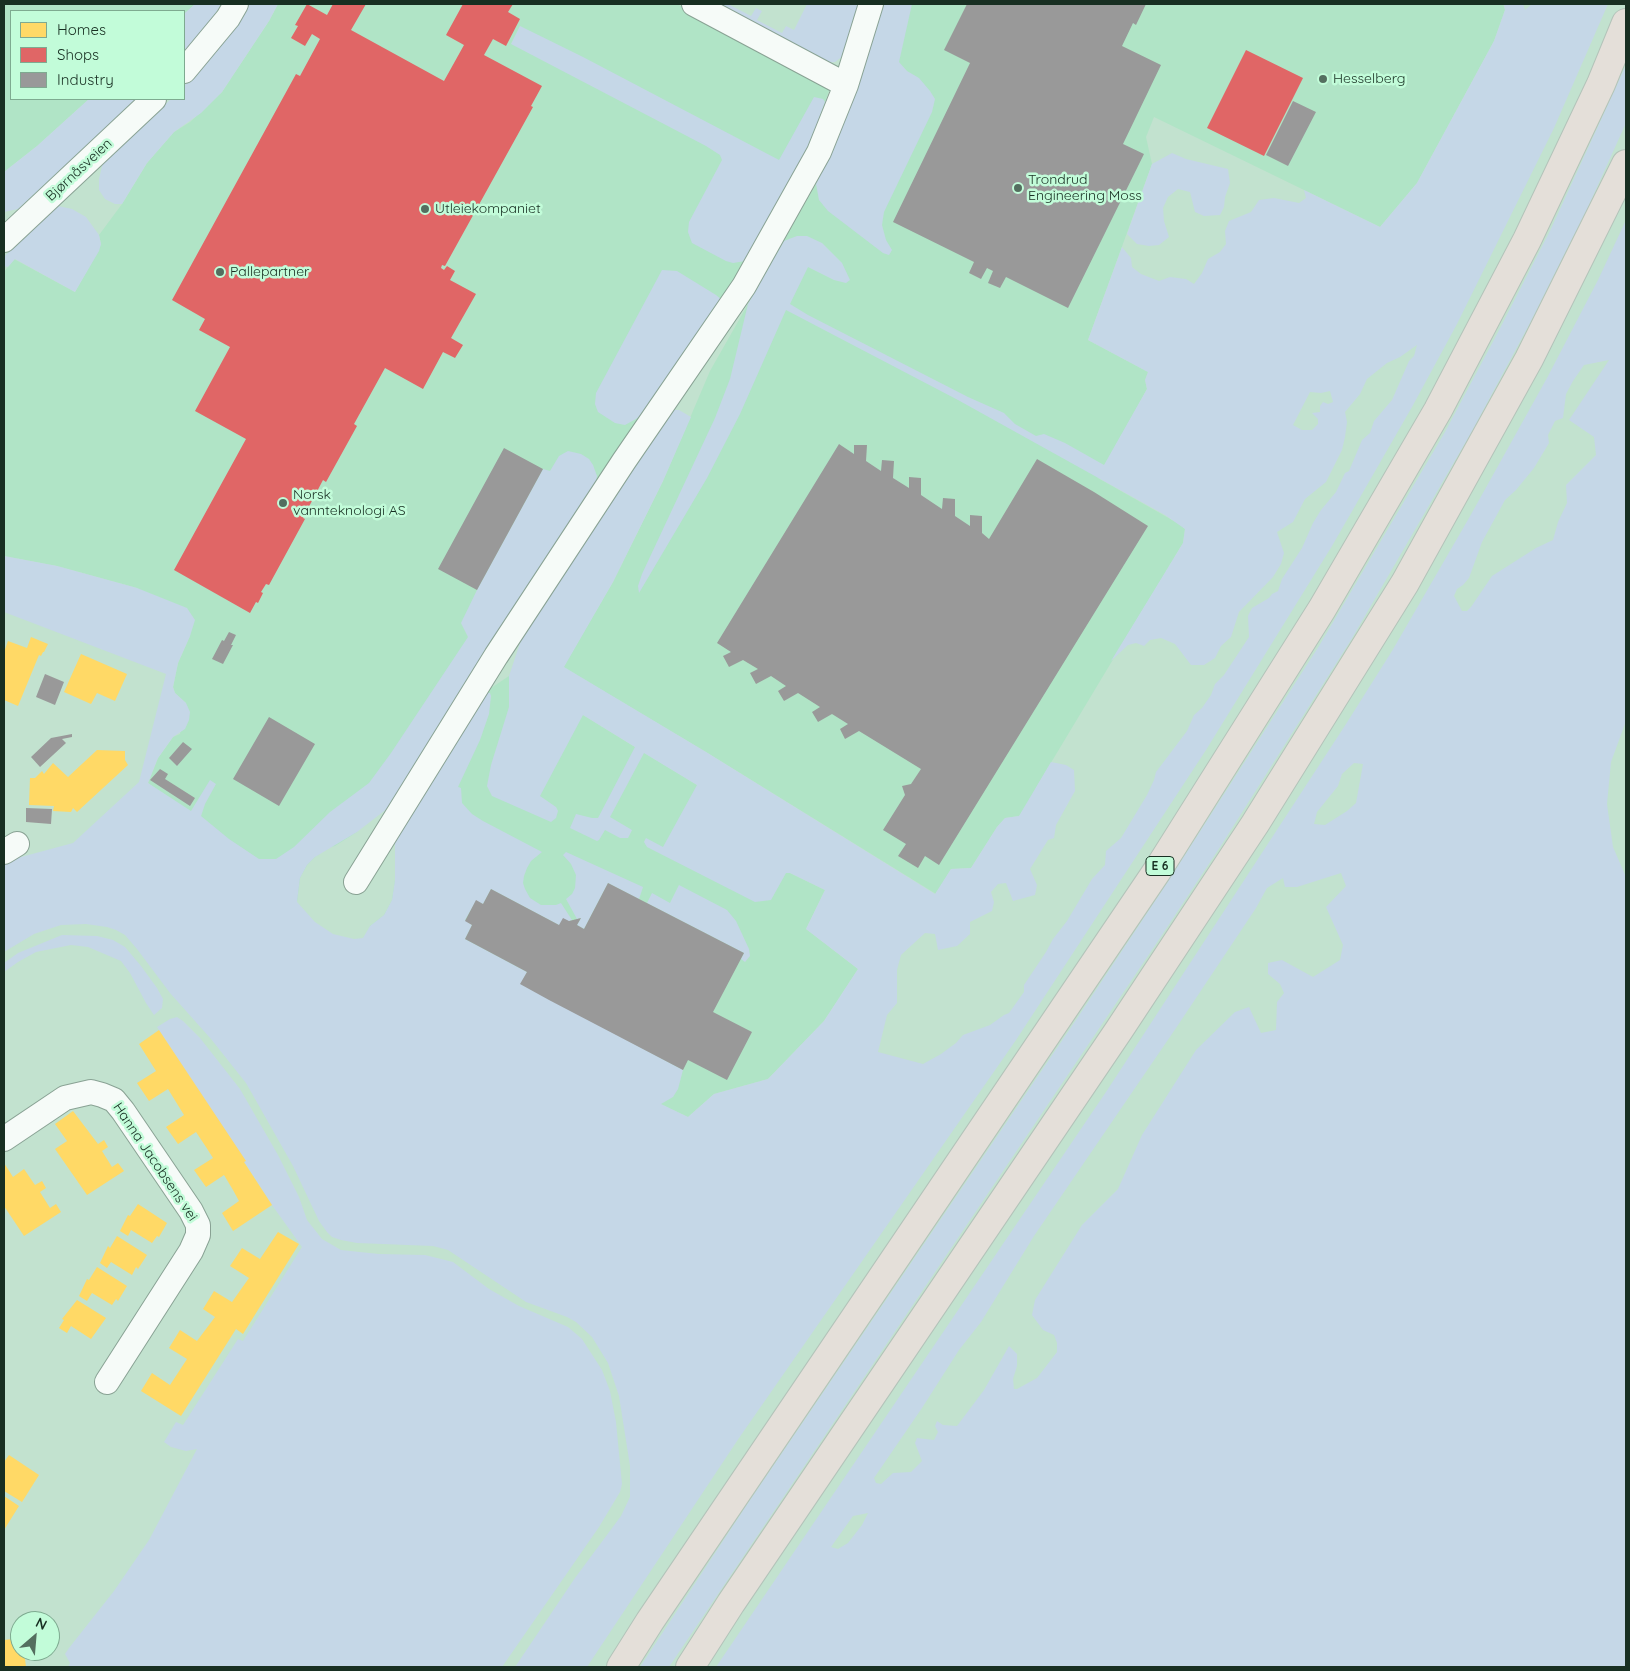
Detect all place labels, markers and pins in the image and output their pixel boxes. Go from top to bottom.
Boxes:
place label: Hesselberg [1333,71,1406,87]
marker: Hesselberg [1317,73,1329,85]
place label: Trondrud Engineering Moss [1028,172,1142,204]
marker: Trondrud Engineering Moss [1012,182,1024,194]
place label: Utleiekompaniet [435,201,541,217]
marker: Utleiekompaniet [419,203,431,215]
place label: Pallepartner [230,264,309,280]
marker: Pallepartner [214,266,226,278]
place label: Norsk vannteknologi AS [293,487,406,520]
marker: Norsk vannteknologi AS [277,497,289,509]

